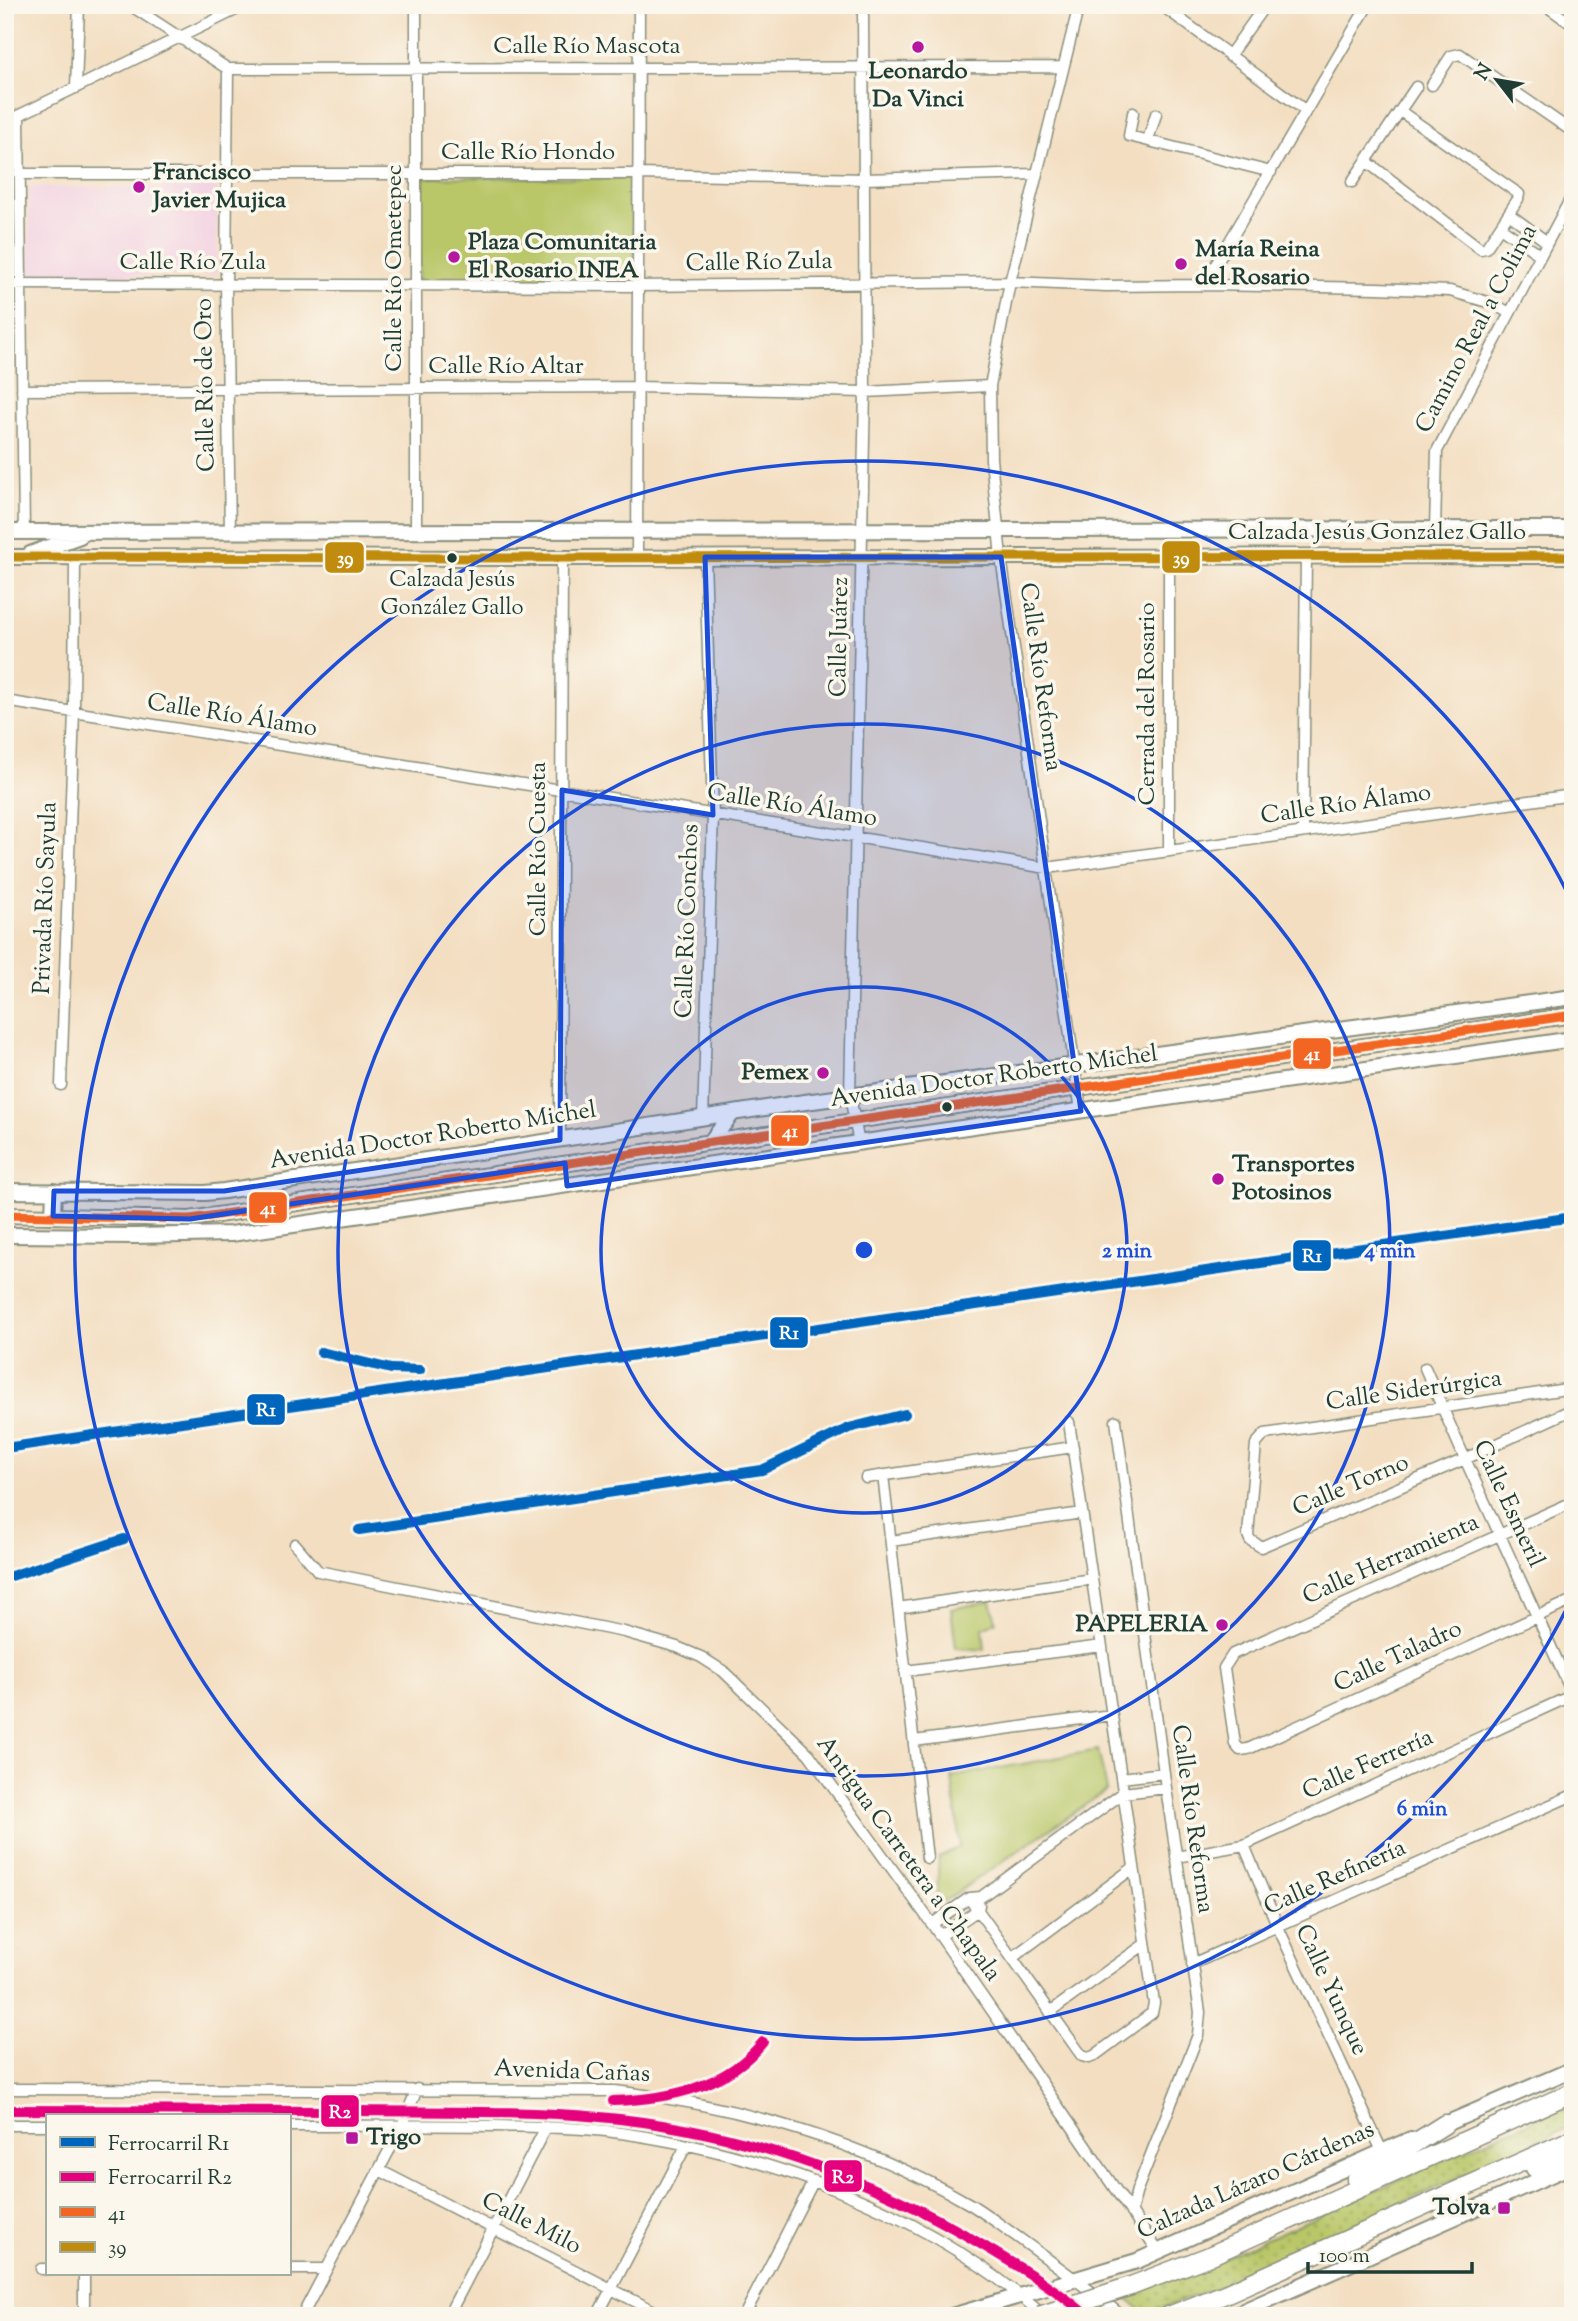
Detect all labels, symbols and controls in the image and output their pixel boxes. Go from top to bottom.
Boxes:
street label: Calle Río Mascota [493,30,681,64]
marker: Leonardo Da Vinci [910,39,926,55]
north arrow [1462,46,1532,116]
place label: Leonardo Da Vinci [868,55,968,117]
text: N [1469,59,1500,86]
street label: Calle Río Hondo [441,136,615,170]
place label: Francisco Javier Mujica [151,156,287,218]
street label: Calle Río Ometepec [378,164,412,372]
marker: Francisco Javier Mujica [131,179,147,195]
street label: Camino Real a Colima [1408,219,1546,439]
place label: Plaza Comunitaria El Rosario INEA [468,226,657,288]
place label: María Reina del Rosario [1195,233,1320,295]
street label: Calle Río Zula [685,245,833,281]
street label: Calle Río Zula [120,246,266,280]
marker: Plaza Comunitaria El Rosario INEA [446,249,462,265]
marker: María Reina del Rosario [1173,256,1189,272]
street label: Calle Río de Oro [187,298,225,472]
street label: Calle Río Altar [428,350,584,384]
street label: Calzada Jesús González Gallo [1228,516,1526,550]
line badge: 39 [1161,540,1201,574]
line badge: 39 [324,541,365,574]
text: 39 [337,546,353,573]
text: 39 [1173,546,1189,573]
marker: Calzada Jesús González Gallo [445,551,459,565]
place label: Calzada Jesús González Gallo [381,565,523,625]
street label: Calle Juárez [822,577,858,697]
street label: Calle Río Reforma [1010,580,1070,774]
street label: Cerrada del Rosario [1131,602,1165,806]
street label: Calle Río Álamo [145,686,319,746]
street label: Calle Río Cuesta [522,762,556,936]
street label: Calle Río Álamo [705,776,879,836]
street label: Calle Río Álamo [1259,776,1433,834]
street label: Privada Río Sayula [26,801,66,995]
street label: Calle Río Conchos [668,823,708,1019]
street label: Avenida Doctor Roberto Michel [828,1037,1160,1117]
line badge: 41 [1292,1037,1332,1070]
text: 41 [1303,1042,1321,1069]
place label: Pemex [742,1056,809,1090]
marker: Pemex [815,1065,831,1081]
street label: Avenida Doctor Roberto Michel [267,1093,599,1179]
unlabelled marker [940,1100,954,1114]
line badge: 41 [770,1114,810,1147]
text: 41 [781,1119,799,1146]
place label: Transportes Potosinos [1232,1148,1355,1210]
marker: Transportes Potosinos [1210,1171,1226,1187]
line badge: 41 [248,1191,288,1224]
text: 41 [259,1196,277,1223]
text: 2 min [1102,1237,1153,1267]
text: 4 min [1364,1237,1416,1267]
centre of rings [852,1238,876,1262]
line badge: R1 [1292,1239,1332,1272]
text: R1 [1302,1244,1323,1271]
line badge: R1 [769,1316,809,1349]
text: R1 [779,1321,800,1348]
street label: Calle Siderúrgica [1324,1362,1504,1420]
line badge: R1 [246,1393,286,1426]
text: R1 [256,1398,277,1425]
street label: Calle Esmeril [1464,1435,1552,1573]
street label: Calle Torno [1288,1446,1414,1526]
street label: Calle Herramienta [1297,1506,1485,1614]
place label: PAPELERIA [1076,1608,1208,1642]
street label: Calle Taladro [1328,1612,1468,1702]
marker: PAPELERIA [1214,1617,1230,1633]
street label: Calle Ferrería [1297,1721,1439,1809]
street label: Calle Río Reforma [1162,1722,1222,1916]
street label: Antigua Carretera a Chapala [807,1729,1009,1989]
text: 6 min [1397,1795,1448,1825]
street label: Calle Refinería [1259,1832,1411,1924]
street label: Calle Yunque [1286,1919,1376,2061]
street label: Avenida Cañas [493,2052,651,2092]
line badge: R2 [320,2094,360,2128]
text: R2 [329,2100,351,2127]
street label: Calzada Lázaro Cárdenas [1132,2113,1380,2249]
legend [46,2114,290,2276]
place label: Trigo [366,2121,421,2155]
text: Ferrocarril R1 [108,2130,230,2160]
marker: Trigo [344,2130,360,2146]
line badge: R2 [823,2159,863,2193]
text: Ferrocarril R2 [108,2164,232,2194]
text: R2 [832,2165,854,2192]
street label: Calle Milo [475,2184,587,2264]
place label: Tolva [1432,2191,1491,2225]
text: 41 [108,2200,126,2230]
marker: Tolva [1496,2200,1512,2216]
scale bar [1308,2230,1473,2274]
text: 39 [108,2234,127,2264]
text: 100 m [1319,2242,1370,2272]

